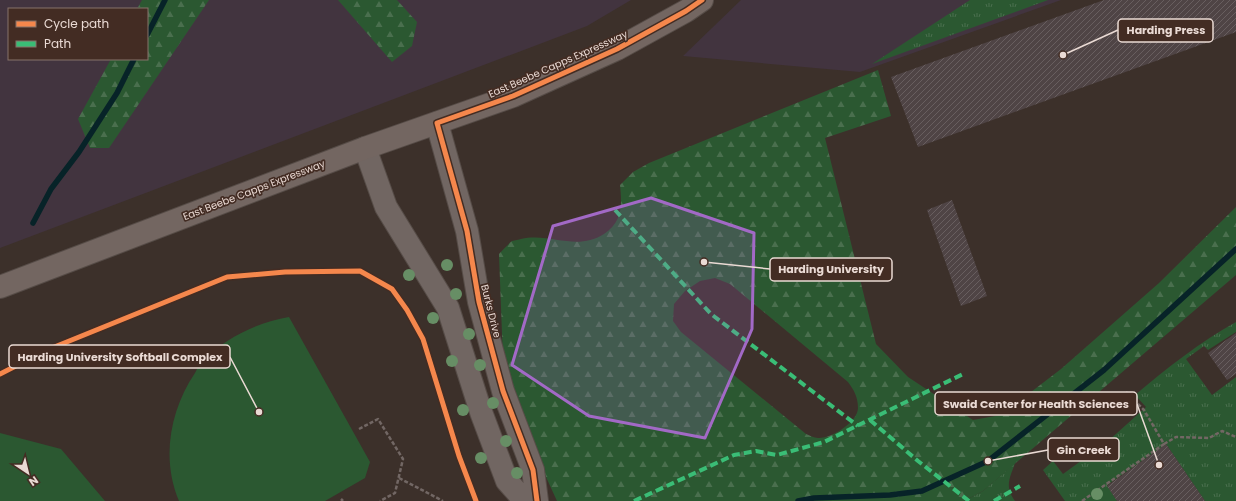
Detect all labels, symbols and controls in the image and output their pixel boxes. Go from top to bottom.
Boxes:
legend [8,8,148,60]
text: Cycle path [44,15,109,32]
callout: Harding Press [1118,19,1213,42]
text: Harding Press [1127,22,1205,38]
street label: East Beebe Capps Expressway [486,26,630,102]
text: Path [44,35,71,52]
street label: East Beebe Capps Expressway [181,156,328,224]
callout: Harding University [770,258,892,281]
text: Harding University [778,261,884,277]
street label: Burks Drive [477,283,505,339]
callout: Harding University Softball Complex [9,345,230,368]
text: Harding University Softball Complex [17,349,223,365]
callout: Swaid Center for Health Sciences [935,392,1137,415]
text: Swaid Center for Health Sciences [943,396,1129,412]
callout: Gin Creek [1048,438,1119,461]
text: Gin Creek [1057,442,1112,458]
north arrow [8,453,48,493]
text: N [26,472,42,490]

